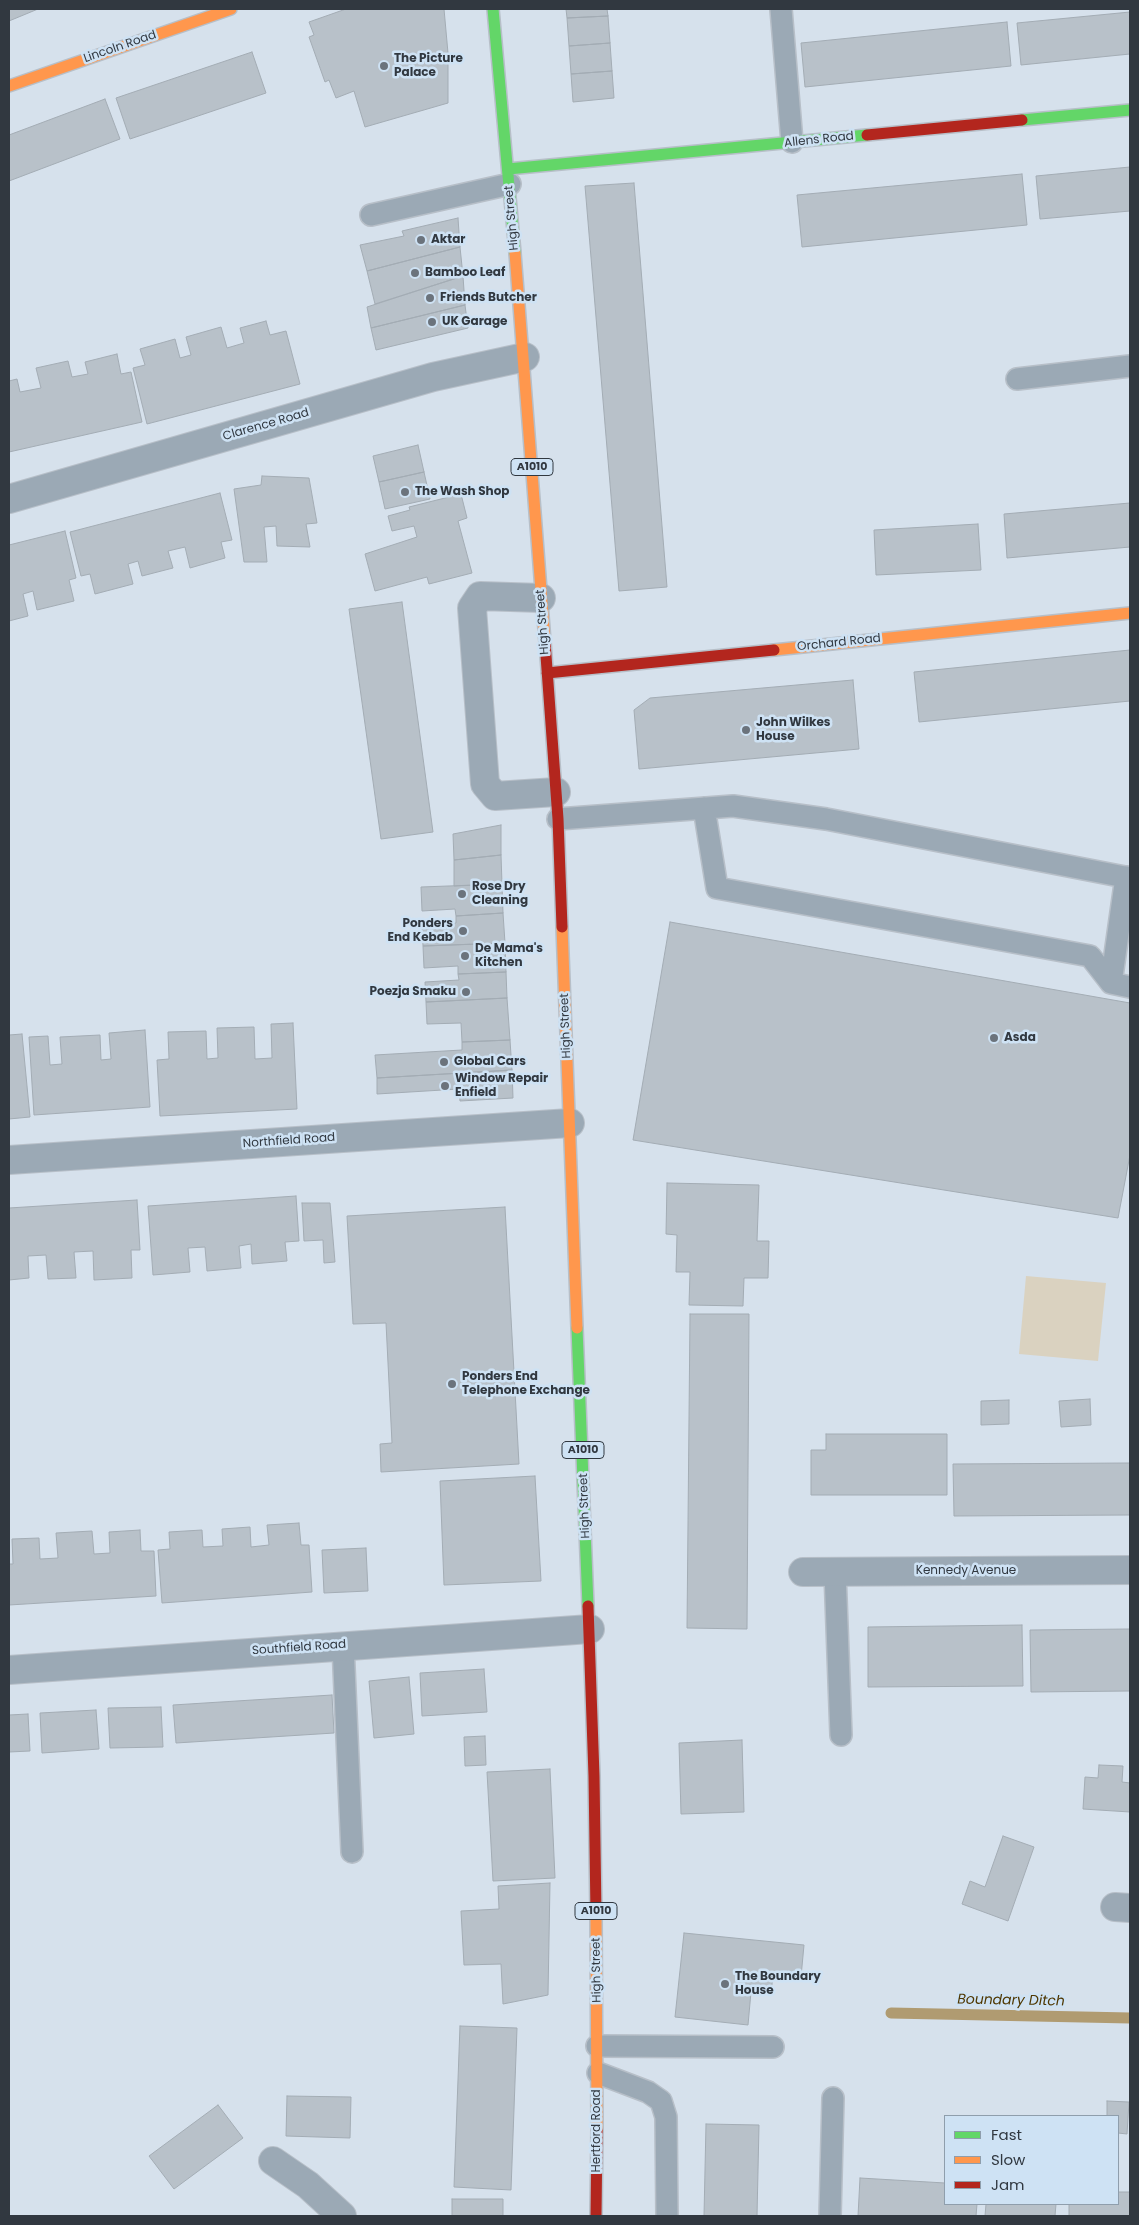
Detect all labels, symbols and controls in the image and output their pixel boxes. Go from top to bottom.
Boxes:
street label: Lincoln Road [82,28,158,66]
place label: The Picture Palace [394,52,463,80]
marker: The Picture Palace [378,60,390,72]
street label: Allens Road [784,129,854,151]
street label: High Street [502,185,522,251]
place label: Aktar [431,233,465,247]
marker: Aktar [415,234,427,246]
place label: Bamboo Leaf [425,266,505,280]
marker: Bamboo Leaf [409,267,421,279]
place label: Friends Butcher [440,291,537,305]
marker: Friends Butcher [424,292,436,304]
place label: UK Garage [442,315,507,329]
marker: UK Garage [426,316,438,328]
street label: Clarence Road [221,406,311,444]
road number: A1010 [511,458,553,476]
place label: The Wash Shop [415,485,509,499]
marker: The Wash Shop [399,486,411,498]
street label: High Street [534,589,552,655]
street label: Orchard Road [796,631,882,655]
place label: John Wilkes House [756,716,831,744]
marker: John Wilkes House [740,724,752,736]
place label: Rose Dry Cleaning [472,880,528,908]
marker: Rose Dry Cleaning [456,888,468,900]
place label: Ponders End Kebab [388,917,453,945]
marker: Ponders End Kebab [457,925,469,937]
place label: De Mama's Kitchen [475,942,543,970]
marker: De Mama's Kitchen [459,950,471,962]
place label: Poezja Smaku [370,985,456,999]
marker: Poezja Smaku [460,986,472,998]
street label: High Street [558,993,574,1059]
place label: Asda [1004,1031,1036,1045]
marker: Asda [988,1032,1000,1044]
place label: Global Cars [454,1055,526,1069]
marker: Global Cars [438,1056,450,1068]
place label: Window Repair Enfield [455,1072,548,1100]
marker: Window Repair Enfield [439,1080,451,1092]
street label: Northfield Road [242,1131,336,1151]
place label: Ponders End Telephone Exchange [462,1370,590,1398]
marker: Ponders End Telephone Exchange [446,1378,458,1390]
road number: A1010 [562,1442,604,1458]
street label: High Street [577,1473,593,1539]
street label: Kennedy Avenue [916,1564,1016,1578]
street label: Southfield Road [251,1638,347,1658]
road number: A1010 [575,1902,617,1920]
street label: High Street [589,1937,605,2003]
place label: The Boundary House [735,1970,821,1998]
marker: The Boundary House [719,1978,731,1990]
water label: Boundary Ditch [957,1992,1065,2010]
street label: Hertford Road [590,2089,604,2173]
legend [944,2115,1119,2205]
text: Fast [991,2124,1022,2145]
text: Slow [991,2149,1025,2170]
text: Jam [991,2174,1025,2195]

